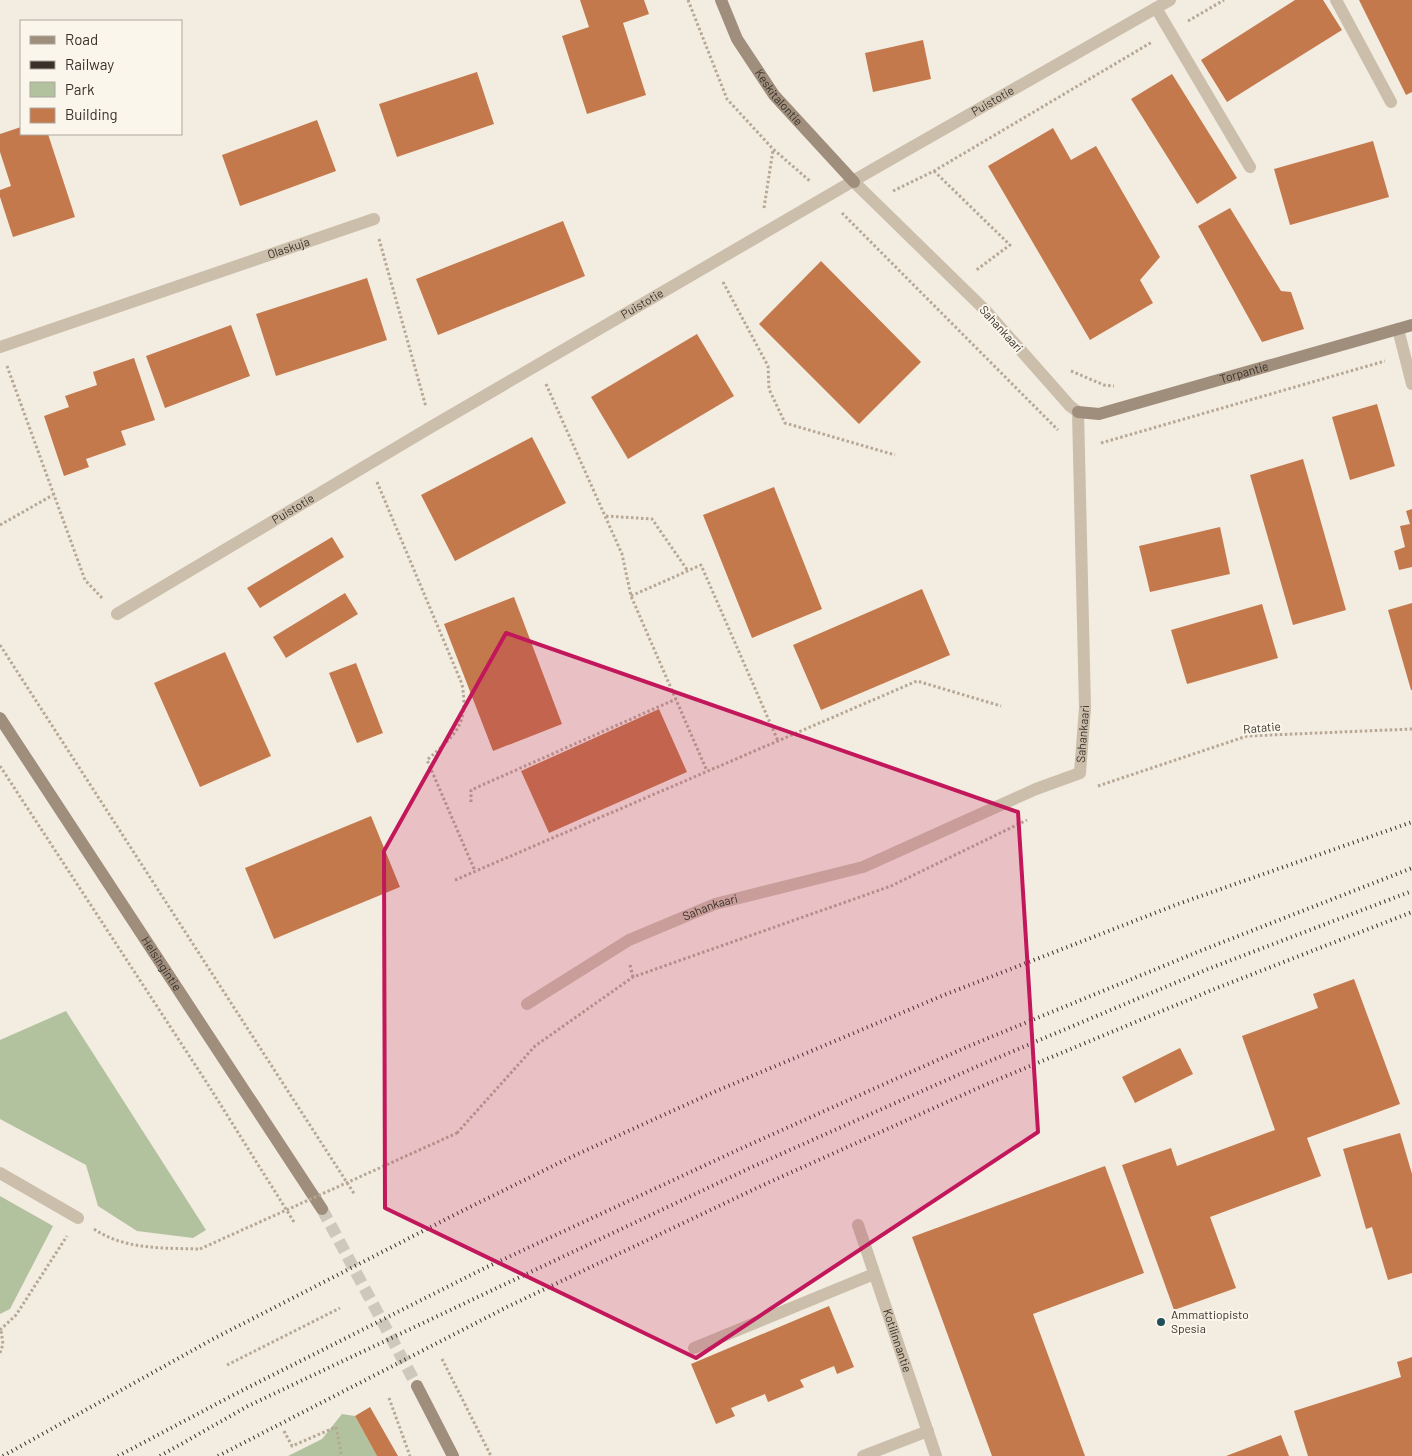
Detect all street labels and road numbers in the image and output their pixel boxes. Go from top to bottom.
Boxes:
street label: Keskitalontie [753,66,806,128]
street label: Puistotie [969,83,1016,118]
street label: Olaskuja [265,234,311,261]
street label: Puistotie [618,285,666,321]
street label: Sahankaari [977,302,1026,354]
street label: Torpantie [1218,358,1270,385]
street label: Puistotie [269,490,316,526]
street label: Sahankaari [1073,705,1091,763]
street label: Ratatie [1243,718,1281,736]
street label: Sahankaari [680,891,739,923]
street label: Helsingintie [139,933,185,993]
street label: Kotilinnantie [881,1307,915,1374]

